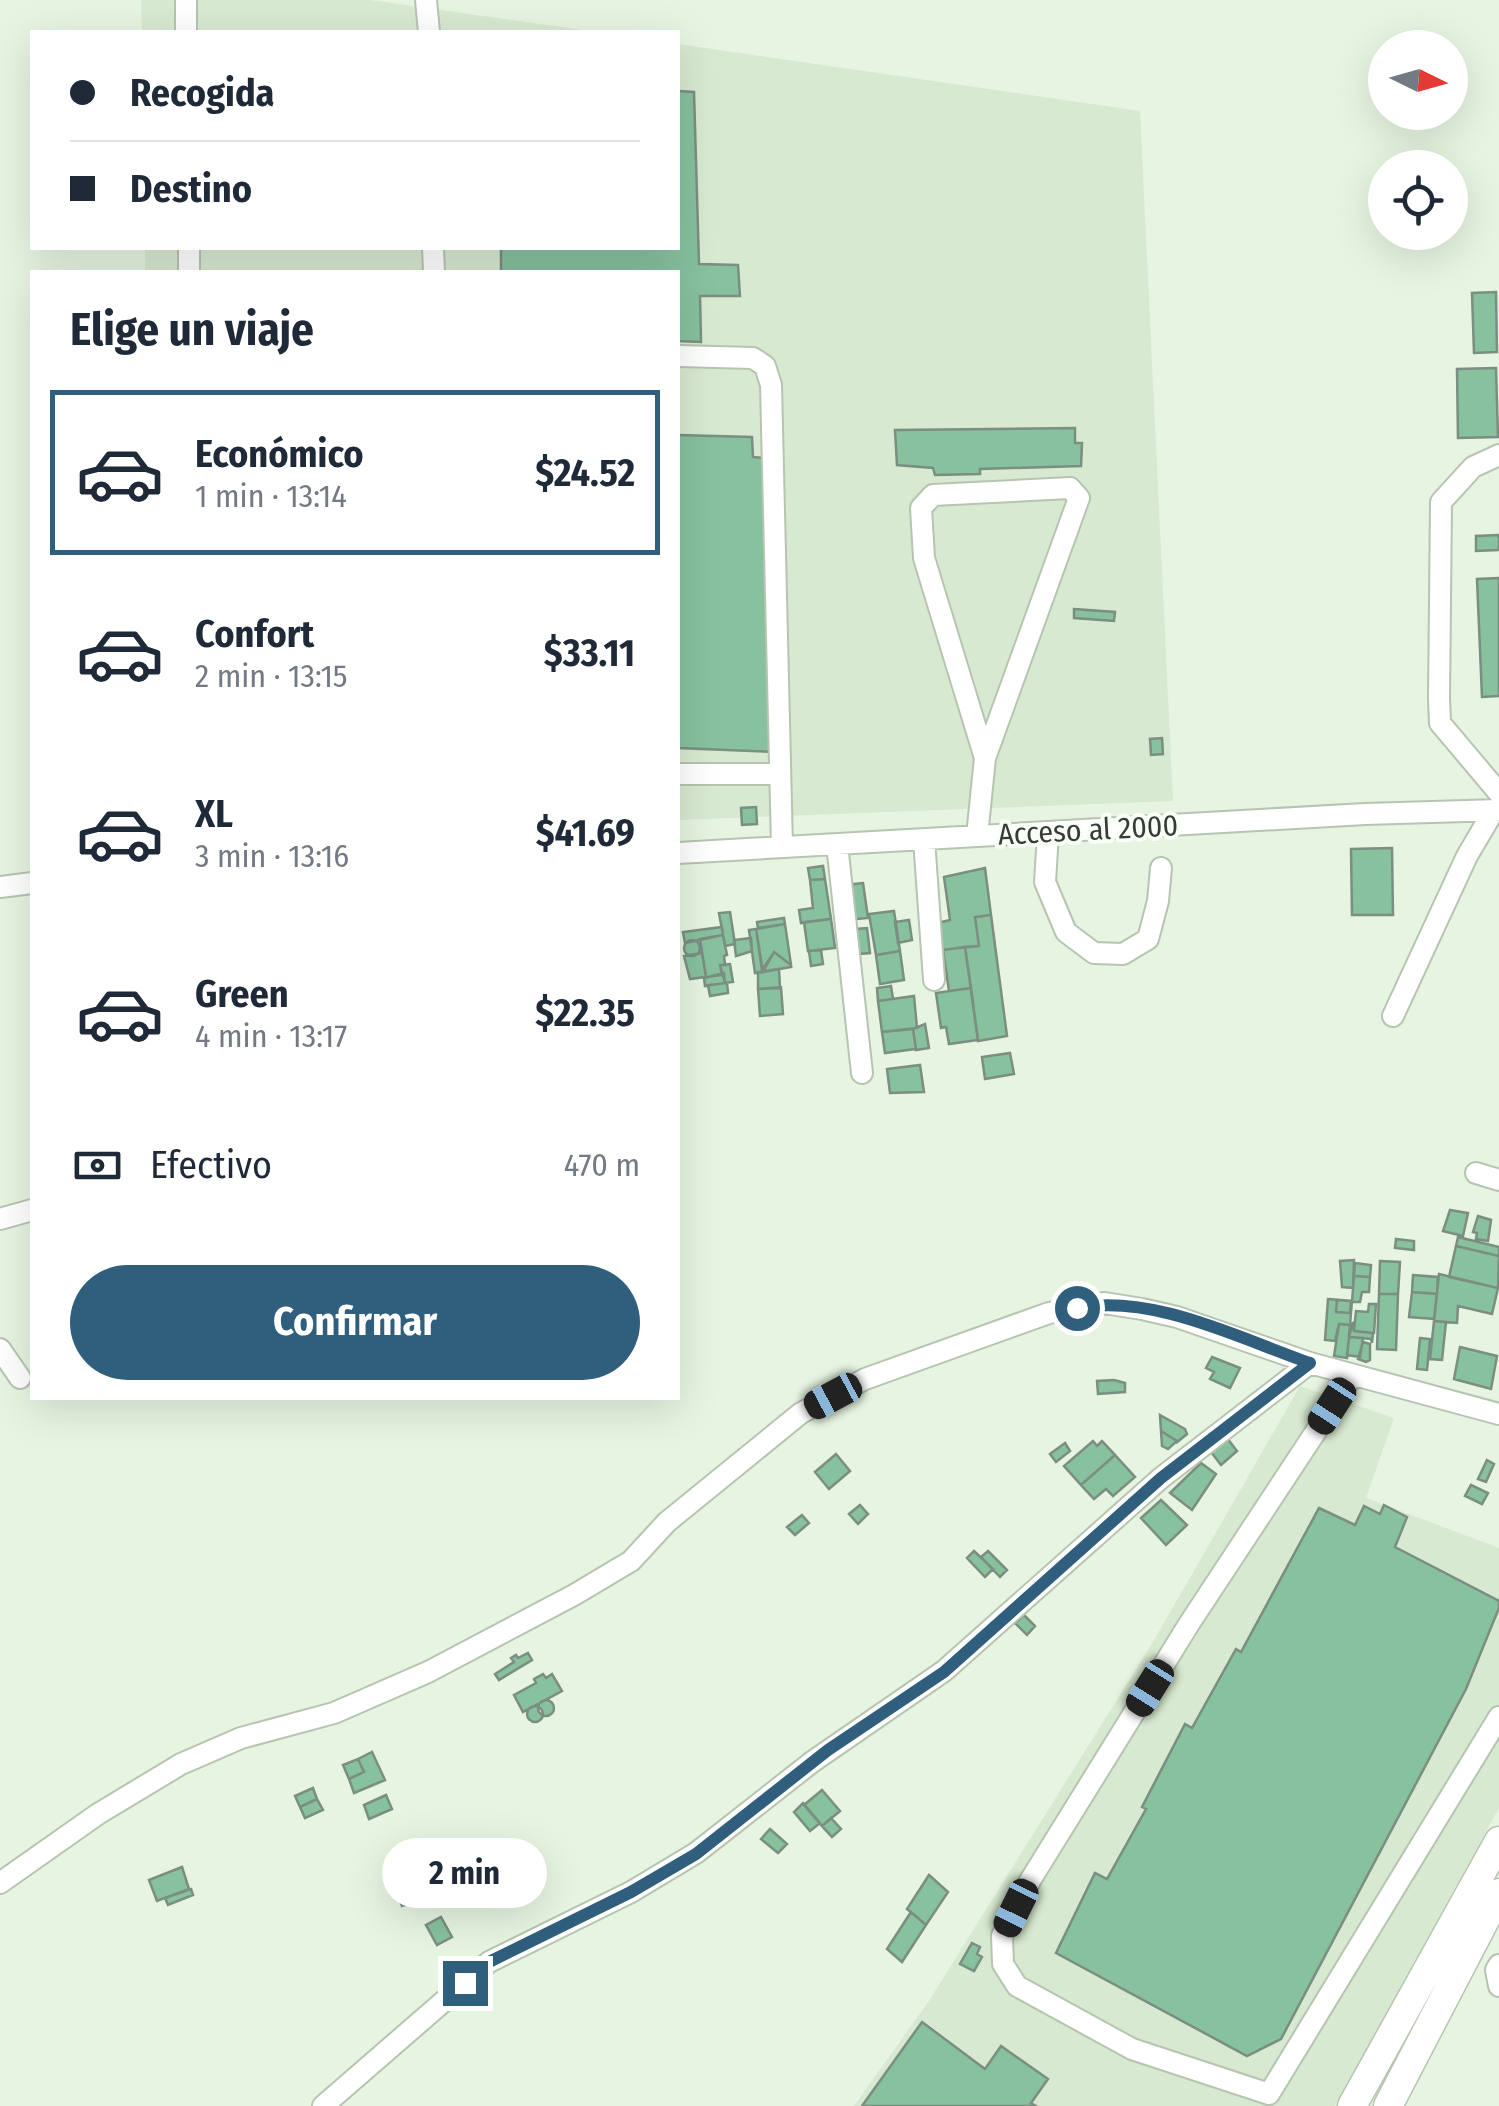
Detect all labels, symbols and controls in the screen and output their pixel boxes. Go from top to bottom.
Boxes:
north arrow [1368,30,1468,130]
map controls [1368,30,1468,250]
text: Recogida [130,70,274,116]
button: locate [1368,150,1468,250]
text: Destino [130,166,252,212]
text: Elige un viaje [70,303,314,357]
icon: car [75,428,165,518]
text: Económico [195,431,364,477]
text: $24.52 [535,450,635,496]
text: 1 min · 13:14 [195,477,347,515]
icon: car [75,608,165,698]
text: Confort [195,611,314,657]
text: $33.11 [544,630,635,676]
text: 2 min · 13:15 [195,657,348,695]
icon: car [75,788,165,878]
text: XL [195,791,233,837]
street label: Acceso al 2000 [997,807,1179,853]
text: $41.69 [536,810,635,856]
text: 3 min · 13:16 [195,837,349,875]
icon: car [75,968,165,1058]
text: Green [195,971,289,1017]
text: $22.35 [535,990,635,1036]
text: 4 min · 13:17 [195,1017,347,1055]
icon: cash [70,1138,125,1193]
text: Efectivo [150,1142,272,1188]
text: 470 m [564,1146,640,1184]
button: Confirmar [70,1265,640,1380]
route start [1055,1286,1100,1331]
car [799,1369,867,1423]
car [1303,1373,1361,1439]
car [1121,1655,1179,1721]
callout: 2 min [382,1838,548,1908]
text: 2 min [429,1854,500,1892]
car [989,1874,1043,1942]
route end [443,1961,488,2006]

